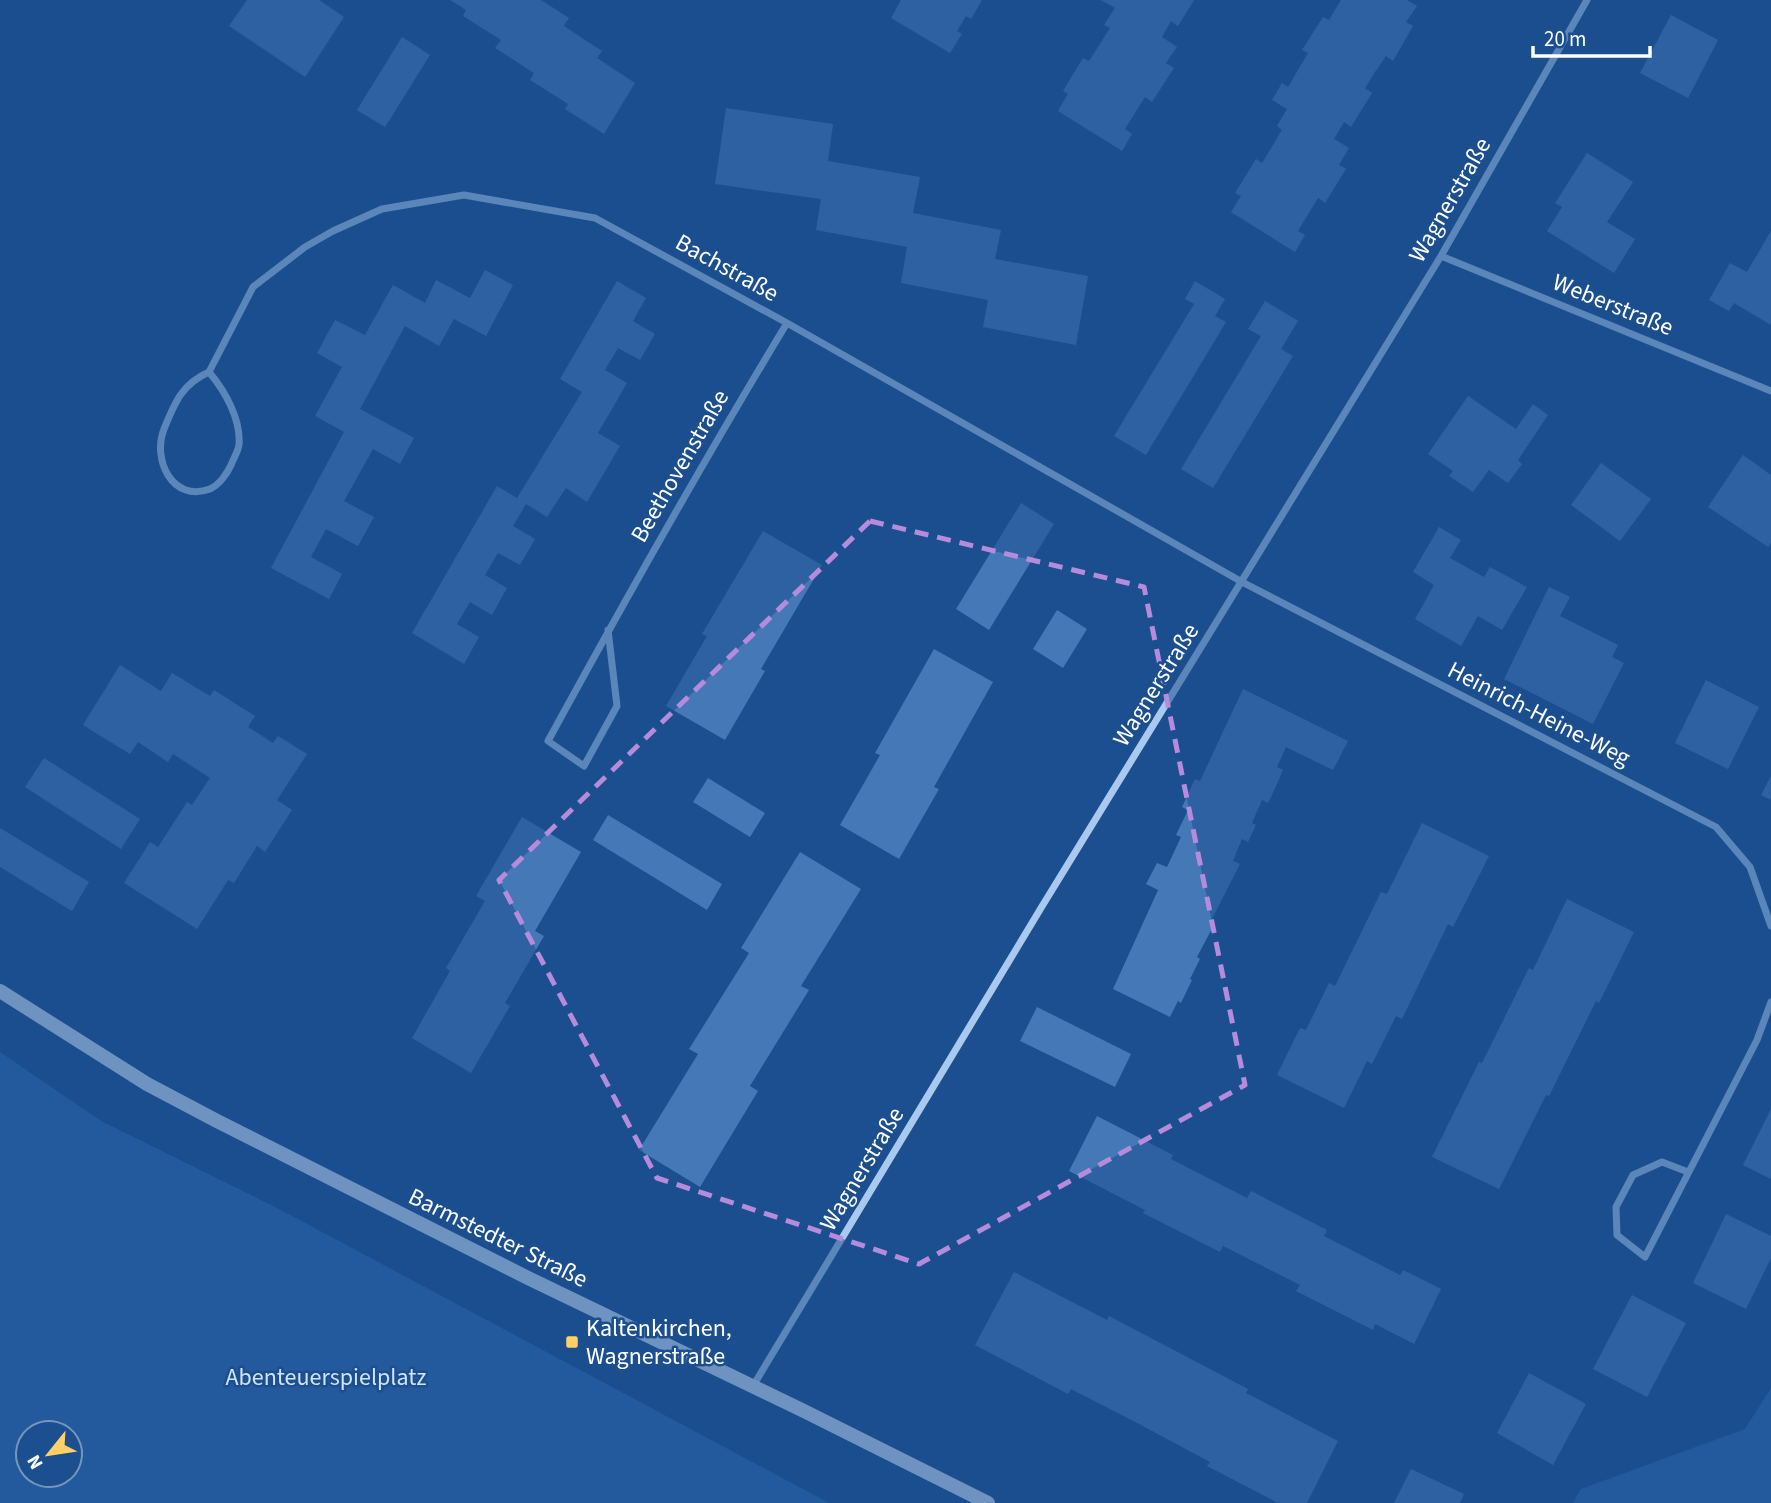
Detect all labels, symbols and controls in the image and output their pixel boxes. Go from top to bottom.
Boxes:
scale bar [1533,14,1650,58]
text: 20 m [1544,24,1586,54]
street label: Wagnerstraße [1400,131,1500,269]
street label: Bachstraße [669,225,785,311]
street label: Weberstraße [1547,265,1679,345]
street label: Beethovenstraße [622,383,738,549]
street label: Wagnerstraße [1104,617,1208,753]
street label: Heinrich-Heine-Weg [1442,653,1636,775]
street label: Wagnerstraße [811,1100,913,1238]
street label: Barmstedter Straße [402,1179,594,1297]
place label: Kaltenkirchen, Wagnerstraße [586,1311,732,1374]
marker: Kaltenkirchen, Wagnerstraße [564,1334,580,1350]
park label: Abenteuerspielplatz [225,1360,427,1395]
north arrow [14,1419,84,1489]
text: N [21,1450,50,1474]

